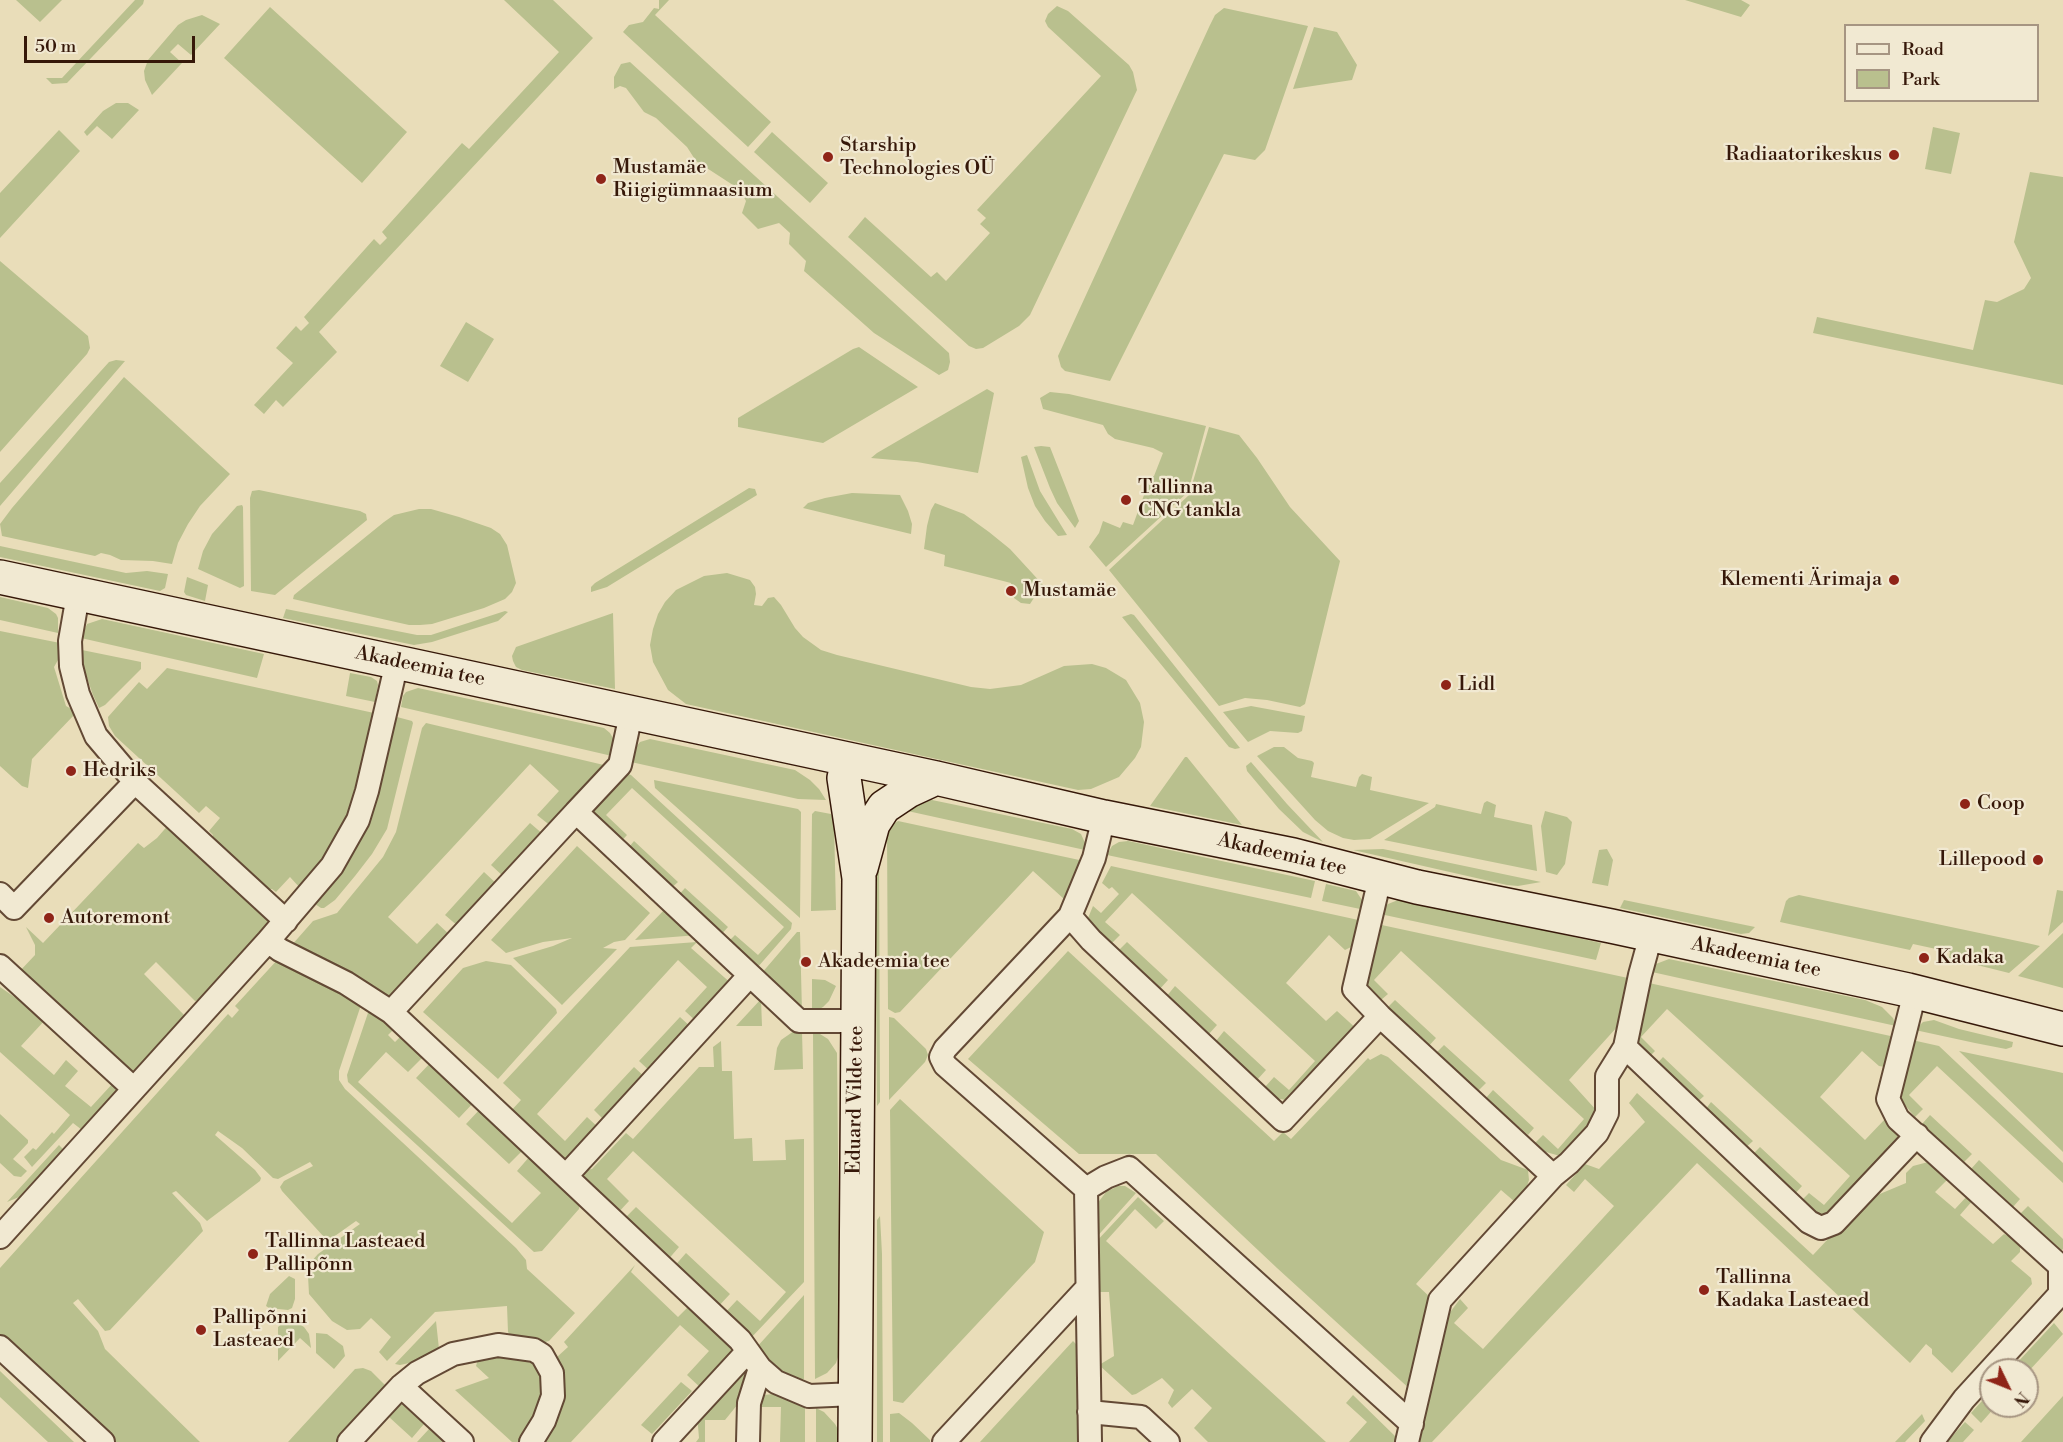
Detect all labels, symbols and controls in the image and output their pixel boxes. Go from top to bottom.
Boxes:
scale bar [27,24,198,62]
legend [1844,24,2039,102]
text: 50 m [35,35,76,58]
text: Road [1902,38,1944,61]
text: Park [1902,68,1939,91]
place label: Starship Technologies OÜ [840,134,995,181]
place label: Radiaatorikeskus [1725,143,1882,167]
marker: Radiaatorikeskus [1887,148,1901,162]
marker: Starship Technologies OÜ [821,150,835,164]
place label: Mustamäe Riigigümnaasium [613,156,773,203]
marker: Mustamäe Riigigümnaasium [594,172,608,186]
place label: Tallinna CNG tankla [1138,476,1241,523]
marker: Tallinna CNG tankla [1119,493,1133,507]
place label: Klementi Ärimaja [1721,568,1882,592]
marker: Klementi Ärimaja [1887,573,1901,587]
place label: Mustamäe [1023,579,1116,603]
marker: Mustamäe [1004,584,1018,598]
street label: Akadeemia tee [353,642,487,692]
place label: Lidl [1458,673,1495,697]
marker: Lidl [1439,678,1453,692]
place label: Hedriks [83,759,156,783]
marker: Hedriks [64,764,78,778]
place label: Coop [1977,792,2025,816]
marker: Coop [1958,797,1972,811]
street label: Akadeemia tee [1215,828,1349,882]
place label: Lillepood [1939,848,2026,872]
marker: Lillepood [2031,853,2045,867]
place label: Autoremont [61,906,170,930]
marker: Autoremont [42,911,56,925]
street label: Akadeemia tee [1689,933,1823,983]
place label: Kadaka [1936,946,2004,970]
place label: Akadeemia tee [818,950,950,974]
marker: Kadaka [1917,951,1931,965]
marker: Akadeemia tee [799,955,813,969]
street label: Eduard Vilde tee [843,1025,869,1175]
place label: Tallinna Lasteaed Pallipõnn [265,1230,425,1277]
marker: Tallinna Lasteaed Pallipõnn [246,1247,260,1261]
place label: Tallinna Kadaka Lasteaed [1716,1266,1869,1313]
marker: Tallinna Kadaka Lasteaed [1697,1283,1711,1297]
place label: Pallipõnni Lasteaed [213,1306,307,1353]
marker: Pallipõnni Lasteaed [194,1323,208,1337]
north arrow [1979,1358,2039,1418]
text: N [2009,1387,2032,1410]

